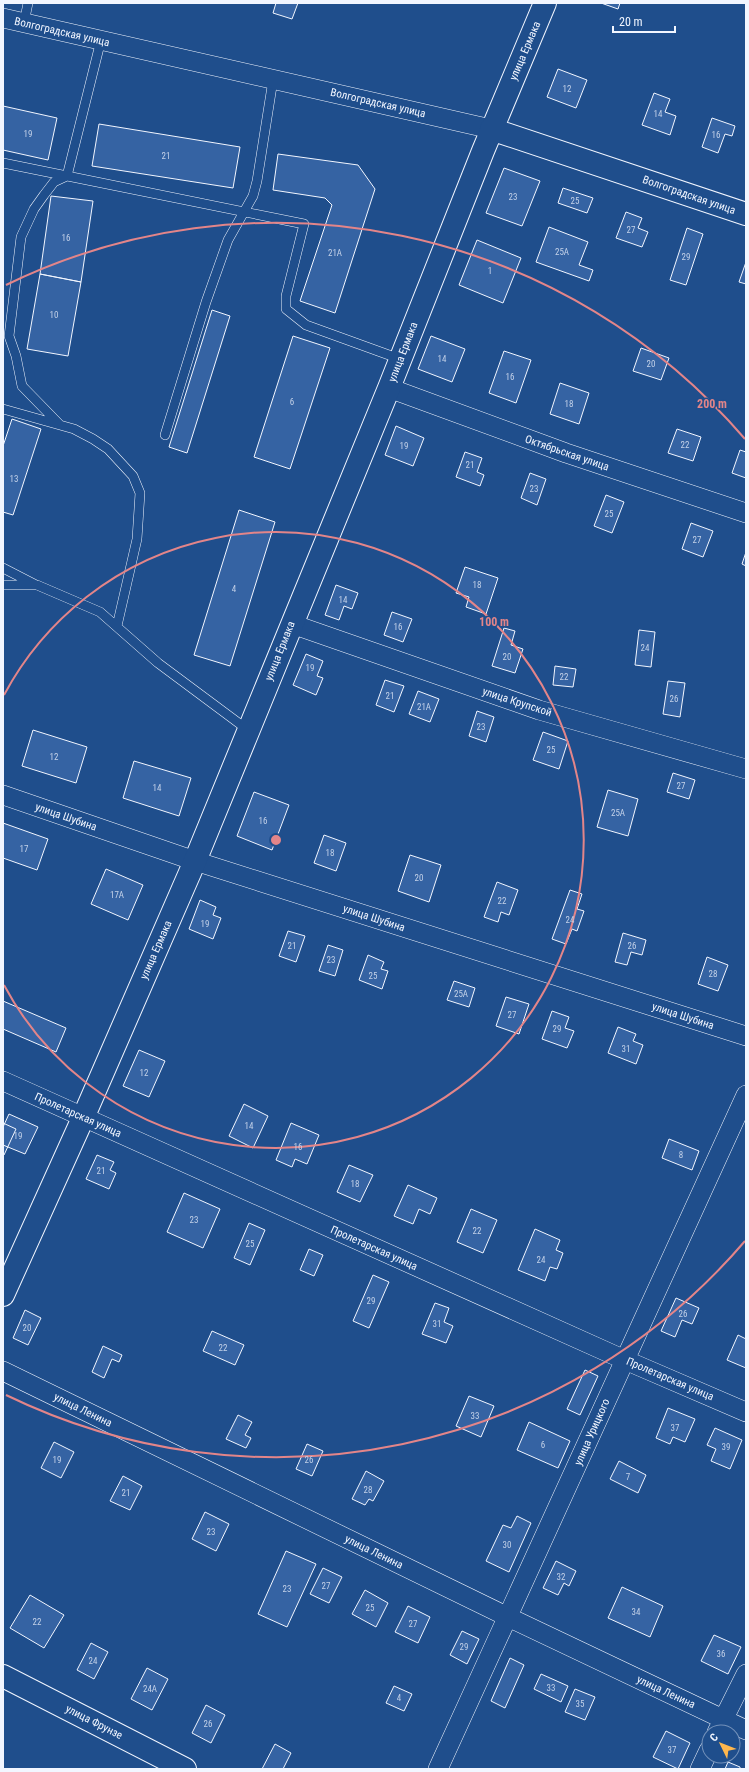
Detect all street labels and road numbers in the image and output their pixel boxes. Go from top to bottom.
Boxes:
street label: Волгоградская улица [13,15,111,49]
street label: улица Ермака [507,19,543,83]
street label: Волгоградская улица [329,86,427,120]
street label: Волгоградская улица [641,173,737,217]
street label: улица Ермака [386,320,420,384]
street label: Октябрьская улица [523,433,611,473]
street label: улица Ермака [262,619,298,683]
street label: улица Крупской [481,685,553,719]
street label: улица Шубина [33,800,99,834]
street label: улица Шубина [341,902,407,934]
street label: улица Ермака [137,919,175,981]
street label: улица Шубина [650,1000,716,1032]
street label: Пролетарская улица [33,1090,123,1140]
street label: Пролетарская улица [329,1223,419,1273]
street label: Пролетарская улица [624,1355,716,1403]
street label: улица Ленина [52,1390,114,1430]
street label: улица Урицкого [571,1396,613,1467]
street label: улица Ленина [343,1532,405,1572]
street label: улица Ленина [635,1673,697,1711]
street label: улица Фрунзе [63,1702,125,1742]

